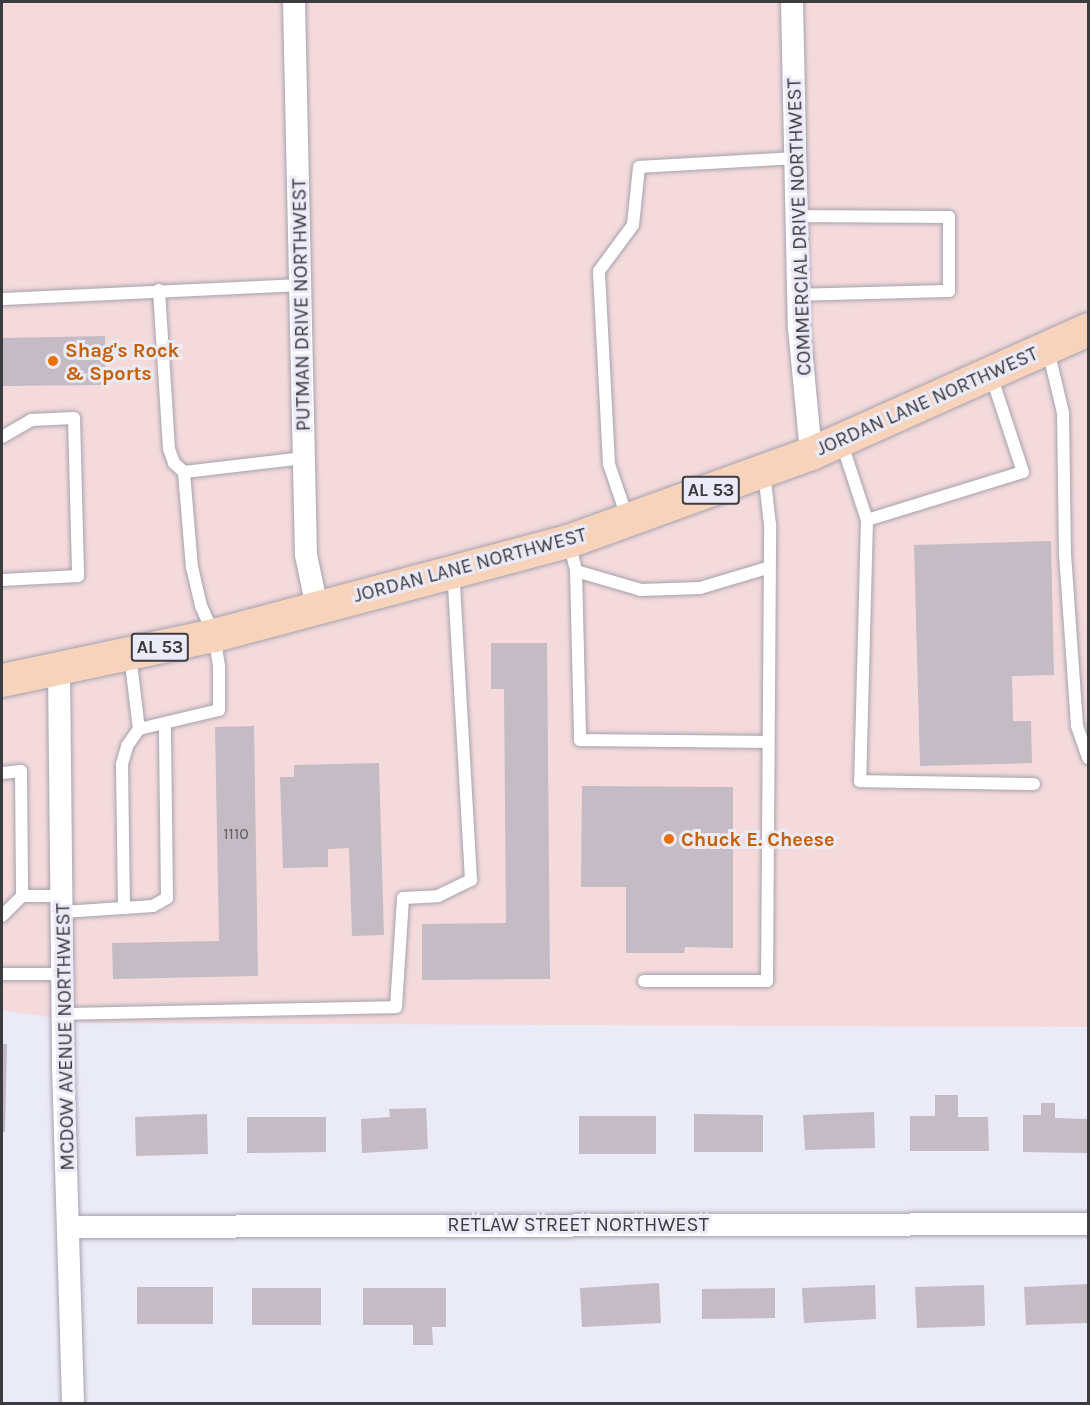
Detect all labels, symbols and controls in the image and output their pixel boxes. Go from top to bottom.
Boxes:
street label: COMMERCIAL DRIVE NORTHWEST [782,78,816,376]
street label: PUTMAN DRIVE NORTHWEST [287,178,315,432]
place label: Shag's Rock & Sports [65,338,179,385]
street label: JORDAN LANE NORTHWEST [812,341,1042,461]
marker: Shag's Rock & Sports [46,354,60,368]
road number: AL 53 [681,475,741,505]
street label: JORDAN LANE NORTHWEST [351,522,589,608]
road number: AL 53 [130,632,190,662]
house number: 1110 [223,824,249,844]
place label: Chuck E. Cheese [681,827,835,851]
marker: Chuck E. Cheese [662,832,676,846]
street label: MCDOW AVENUE NORTHWEST [51,903,79,1171]
street label: RETLAW STREET NORTHWEST [447,1212,709,1236]

